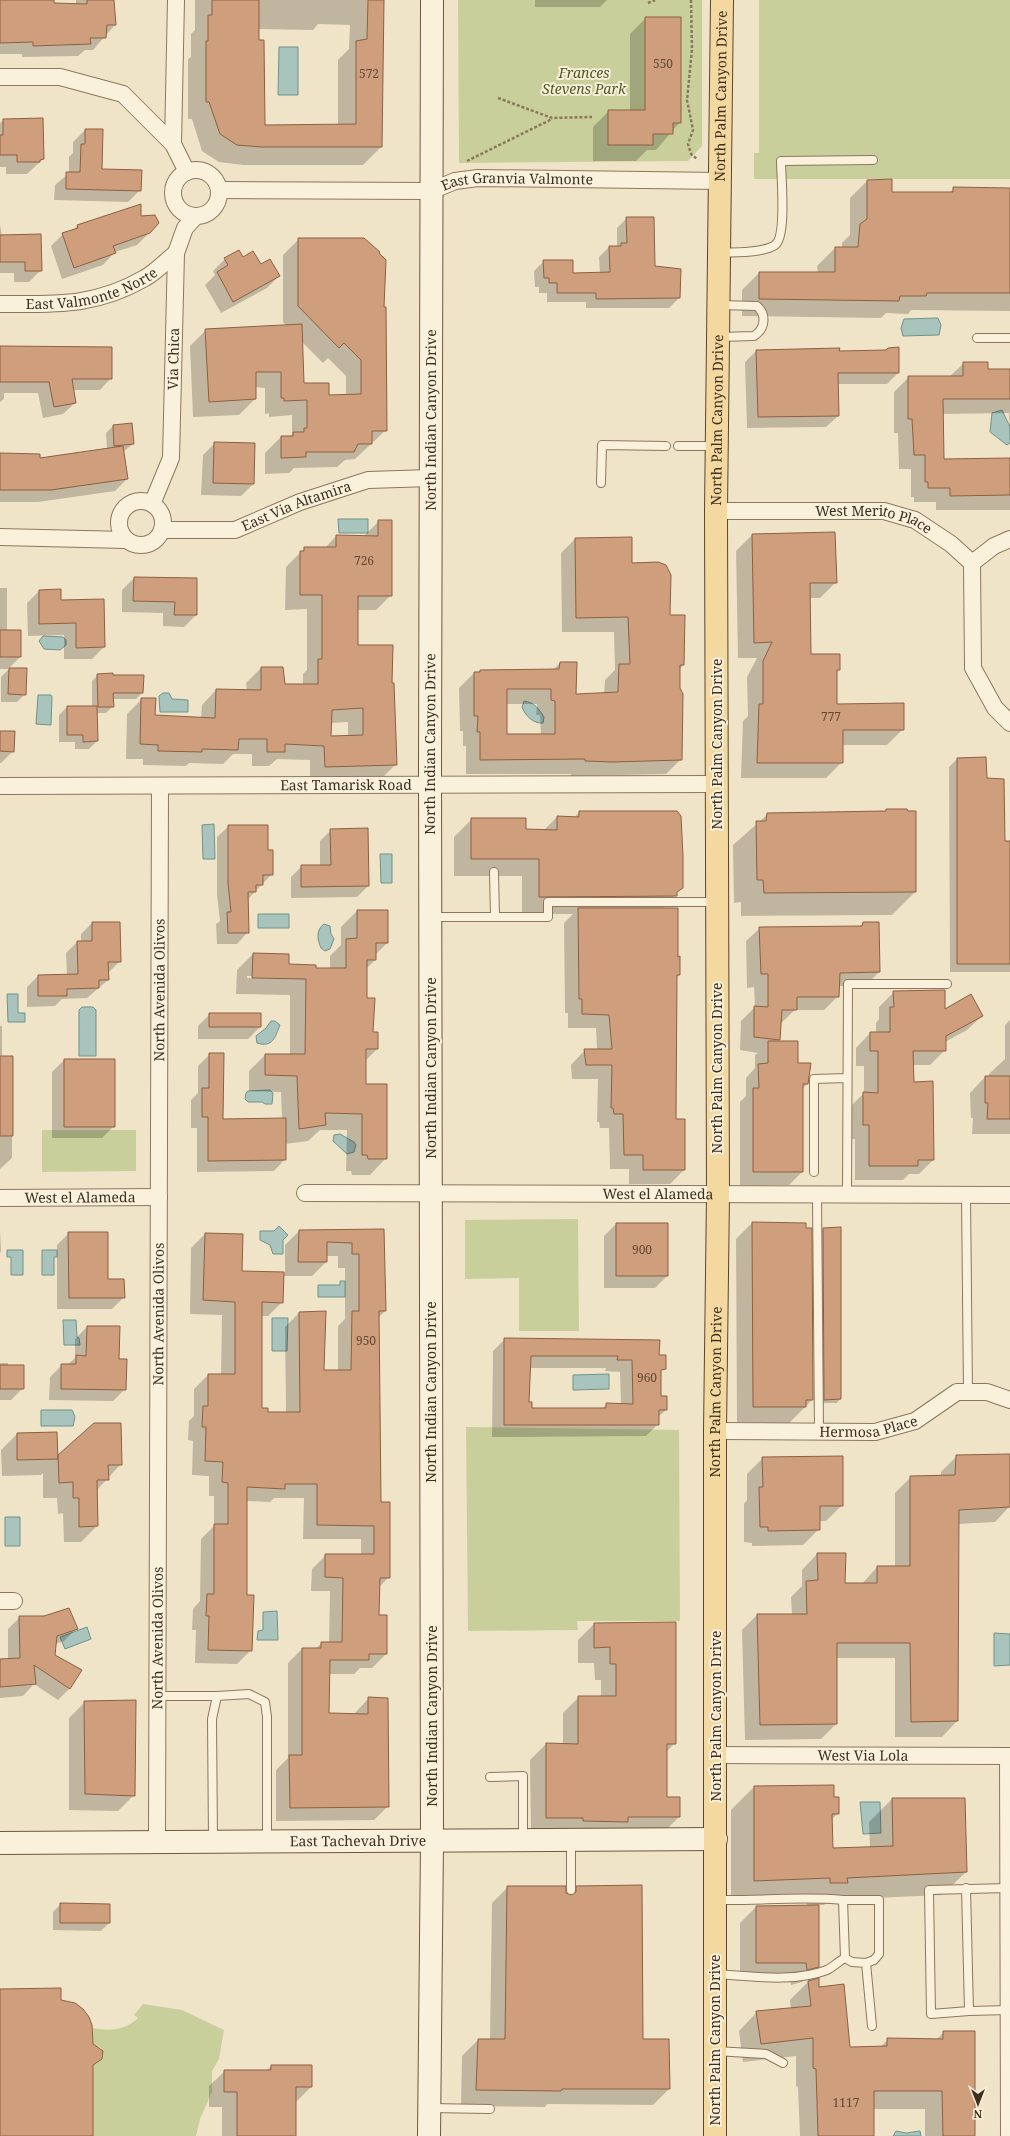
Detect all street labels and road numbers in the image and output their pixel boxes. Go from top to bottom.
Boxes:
street label: North Palm Canyon Drive [710,10,731,182]
street label: East Granvia Valmonte [438,168,593,195]
street label: East Valmonte Norte [26,263,161,313]
street label: Via Chica [163,327,183,390]
street label: North Indian Canyon Drive [421,329,440,511]
street label: North Palm Canyon Drive [706,334,727,506]
street label: East Via Altamira [238,476,354,535]
street label: West Merito Place [815,501,936,538]
street label: North Indian Canyon Drive [420,653,439,835]
street label: North Palm Canyon Drive [707,658,726,830]
street label: East Tamarisk Road [280,775,412,794]
street label: North Avenida Olivos [149,919,169,1061]
street label: North Indian Canyon Drive [421,977,440,1159]
street label: North Palm Canyon Drive [707,982,726,1154]
street label: West el Alameda [602,1184,714,1203]
street label: West el Alameda [24,1187,136,1207]
street label: North Avenida Olivos [148,1243,168,1385]
street label: North Indian Canyon Drive [421,1301,440,1483]
street label: North Palm Canyon Drive [705,1306,726,1478]
street label: Hermosa Place [819,1411,920,1441]
street label: North Avenida Olivos [147,1567,167,1709]
street label: North Indian Canyon Drive [422,1625,441,1807]
street label: North Palm Canyon Drive [706,1630,725,1802]
street label: West Via Lola [818,1745,909,1765]
street label: East Tachevah Drive [290,1831,426,1850]
street label: North Palm Canyon Drive [705,1954,724,2126]

